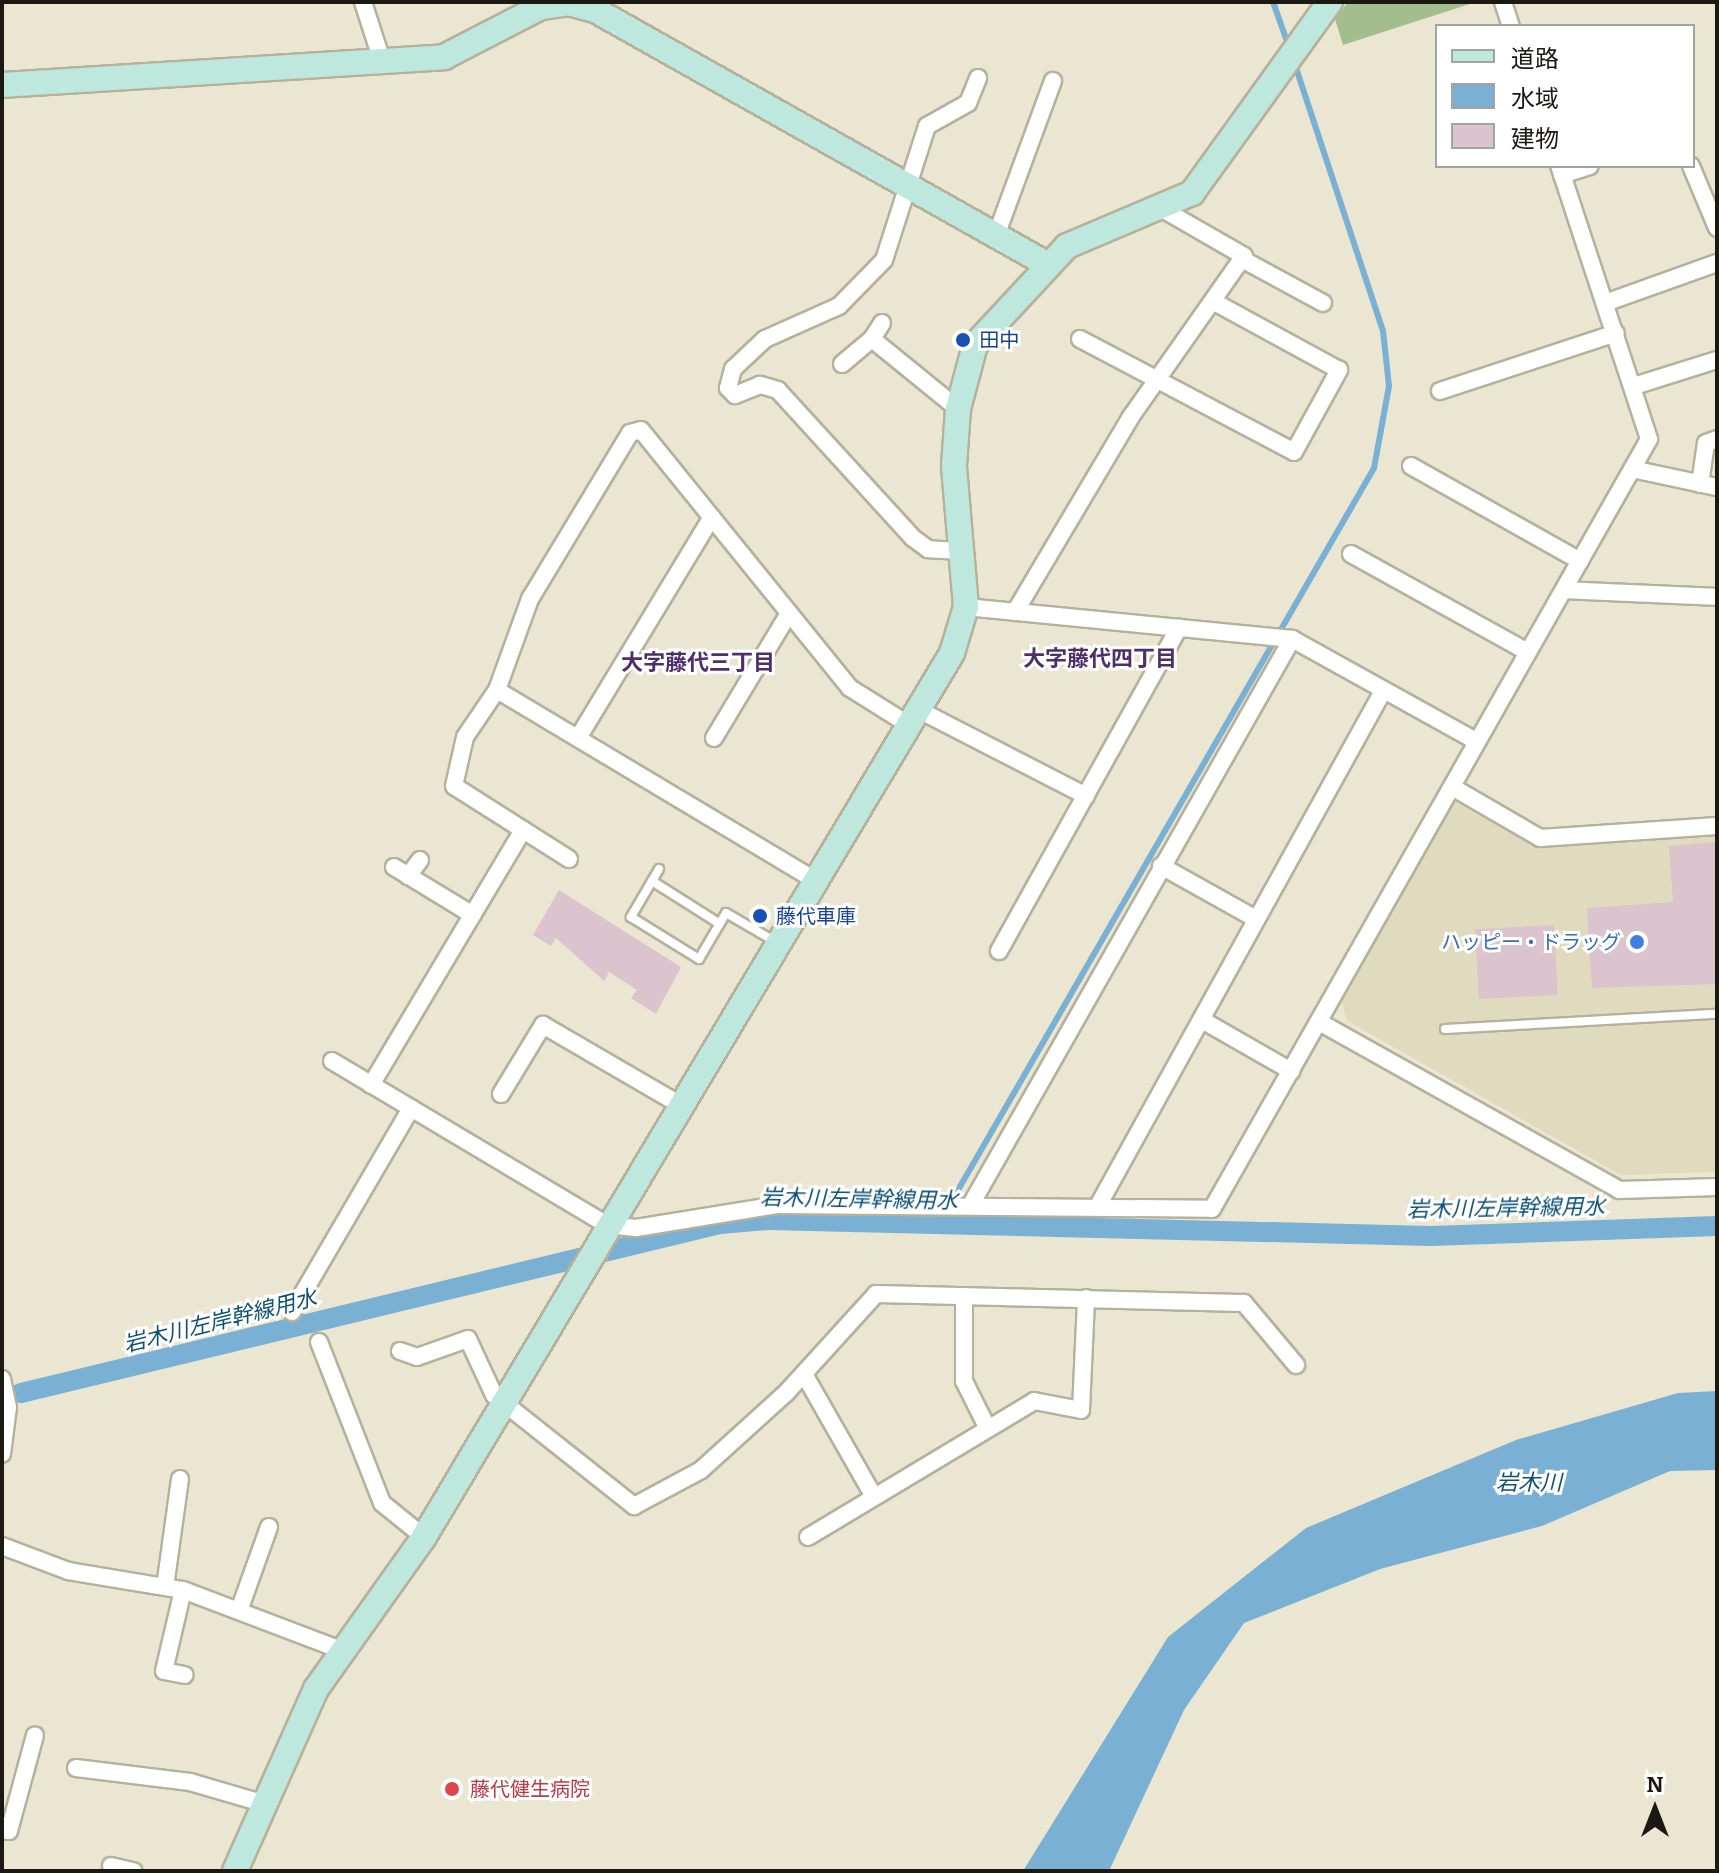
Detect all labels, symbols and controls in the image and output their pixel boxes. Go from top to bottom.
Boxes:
legend [1435,24,1695,168]
text: 道路 [1511,45,1559,73]
text: 水域 [1511,85,1559,113]
text: 建物 [1511,125,1559,153]
place label: 田中 [979,328,1019,352]
marker: 田中 [954,331,972,349]
district label: 大字藤代四丁目 [1023,646,1177,672]
district label: 大字藤代三丁目 [621,650,775,676]
place label: 藤代車庫 [776,904,856,928]
marker: 藤代車庫 [751,907,769,925]
place label: ハッピー・ドラッグ [1441,930,1621,954]
marker: ハッピー・ドラッグ [1628,933,1646,951]
water label: 岩木川左岸幹線用水 [760,1184,958,1214]
water label: 岩木川左岸幹線用水 [1407,1193,1605,1223]
water label: 岩木川左岸幹線用水 [121,1284,319,1358]
water label: 岩木川 [1496,1470,1562,1496]
north arrow [1615,1769,1695,1849]
text: N [1647,1771,1663,1798]
place label: 藤代健生病院 [470,1777,590,1801]
marker: 藤代健生病院 [441,1778,463,1800]

